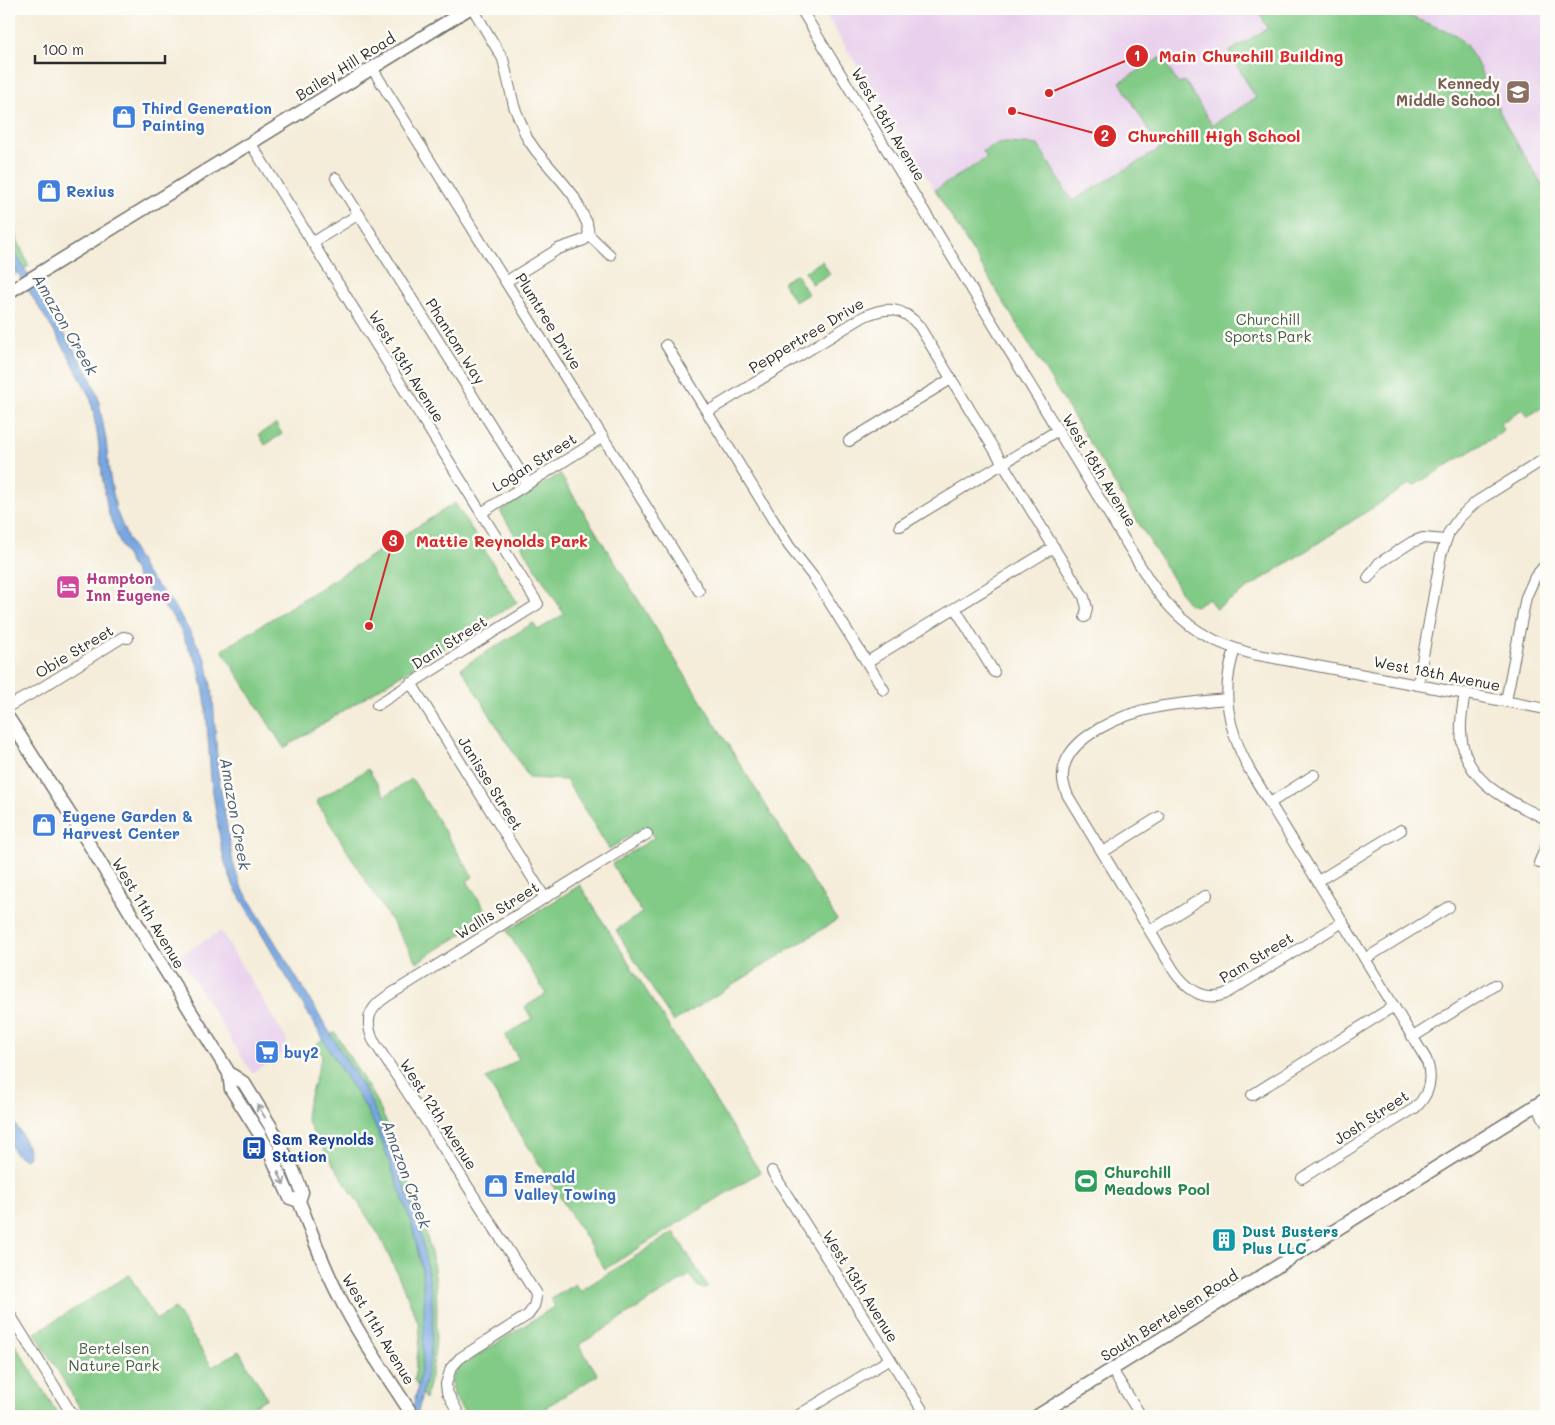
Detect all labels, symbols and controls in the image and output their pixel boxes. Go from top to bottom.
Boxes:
street label: Bailey Hill Road [291,27,399,105]
scale bar [35,32,165,64]
text: 100 m [42,39,84,59]
callout: Main Churchill Building [1124,40,1354,71]
text: 1 [1134,45,1140,65]
text: Main Churchill Building [1159,45,1343,66]
street label: West 18th Avenue [847,64,931,184]
place label: Kennedy Middle School [1396,73,1500,110]
school or university icon: Kennedy Middle School [1505,79,1531,105]
place label: Third Generation Painting [142,98,272,135]
shop icon: Third Generation Painting [111,104,137,130]
callout: Churchill High School [1092,120,1310,151]
text: 2 [1101,125,1109,145]
text: Churchill High School [1128,125,1300,146]
shop icon: Rexius [36,178,62,204]
place label: Rexius [66,181,114,201]
water label: Amazon Creek [28,269,104,379]
street label: Plumtree Drive [511,269,587,373]
street label: Peppertree Drive [745,293,867,377]
street label: Phantom Way [422,294,490,388]
street label: West 13th Avenue [364,306,450,426]
park label: Churchill Sports Park [1225,309,1311,346]
street label: West 18th Avenue [1058,410,1142,530]
street label: Logan Street [488,428,580,496]
callout: Mattie Reynolds Park [381,526,598,557]
text: 3 [388,530,398,550]
text: Mattie Reynolds Park [416,530,588,551]
place label: Hampton Inn Eugene [86,568,170,605]
hotel icon: Hampton Inn Eugene [55,574,81,600]
street label: Dani Street [408,611,490,673]
street label: Obie Street [31,620,117,682]
street label: West 18th Avenue [1372,651,1502,695]
street label: Janisse Street [454,732,528,834]
water label: Amazon Creek [216,756,256,872]
place label: Eugene Garden & Harvest Center [62,806,193,843]
shop icon: Eugene Garden & Harvest Center [31,812,57,838]
street label: West 11th Avenue [108,854,190,972]
street label: Wallis Street [452,876,542,944]
street label: Pam Street [1215,927,1297,987]
supermarket icon: buy2 [254,1039,280,1065]
place label: buy2 [284,1042,319,1062]
street label: West 12th Avenue [396,1055,482,1173]
street label: Josh Street [1330,1085,1412,1149]
one-way arrow [255,1104,265,1118]
water label: Amazon Creek [378,1117,437,1232]
place label: Sam Reynolds Station [272,1129,374,1166]
bus stop icon: Sam Reynolds Station [241,1135,267,1161]
place label: Churchill Meadows Pool [1104,1162,1210,1199]
place label: Emerald Valley Towing [514,1167,616,1204]
sports icon: Churchill Meadows Pool [1073,1168,1099,1194]
one-way arrow [277,1170,287,1185]
shop icon: Emerald Valley Towing [483,1173,509,1199]
place label: Dust Busters Plus LLC [1242,1221,1338,1258]
street label: West 13th Avenue [818,1226,904,1346]
building icon: Dust Busters Plus LLC [1211,1227,1237,1253]
street label: South Bertelsen Road [1097,1265,1241,1365]
street label: West 11th Avenue [338,1270,420,1388]
park label: Bertelsen Nature Park [69,1338,159,1375]

